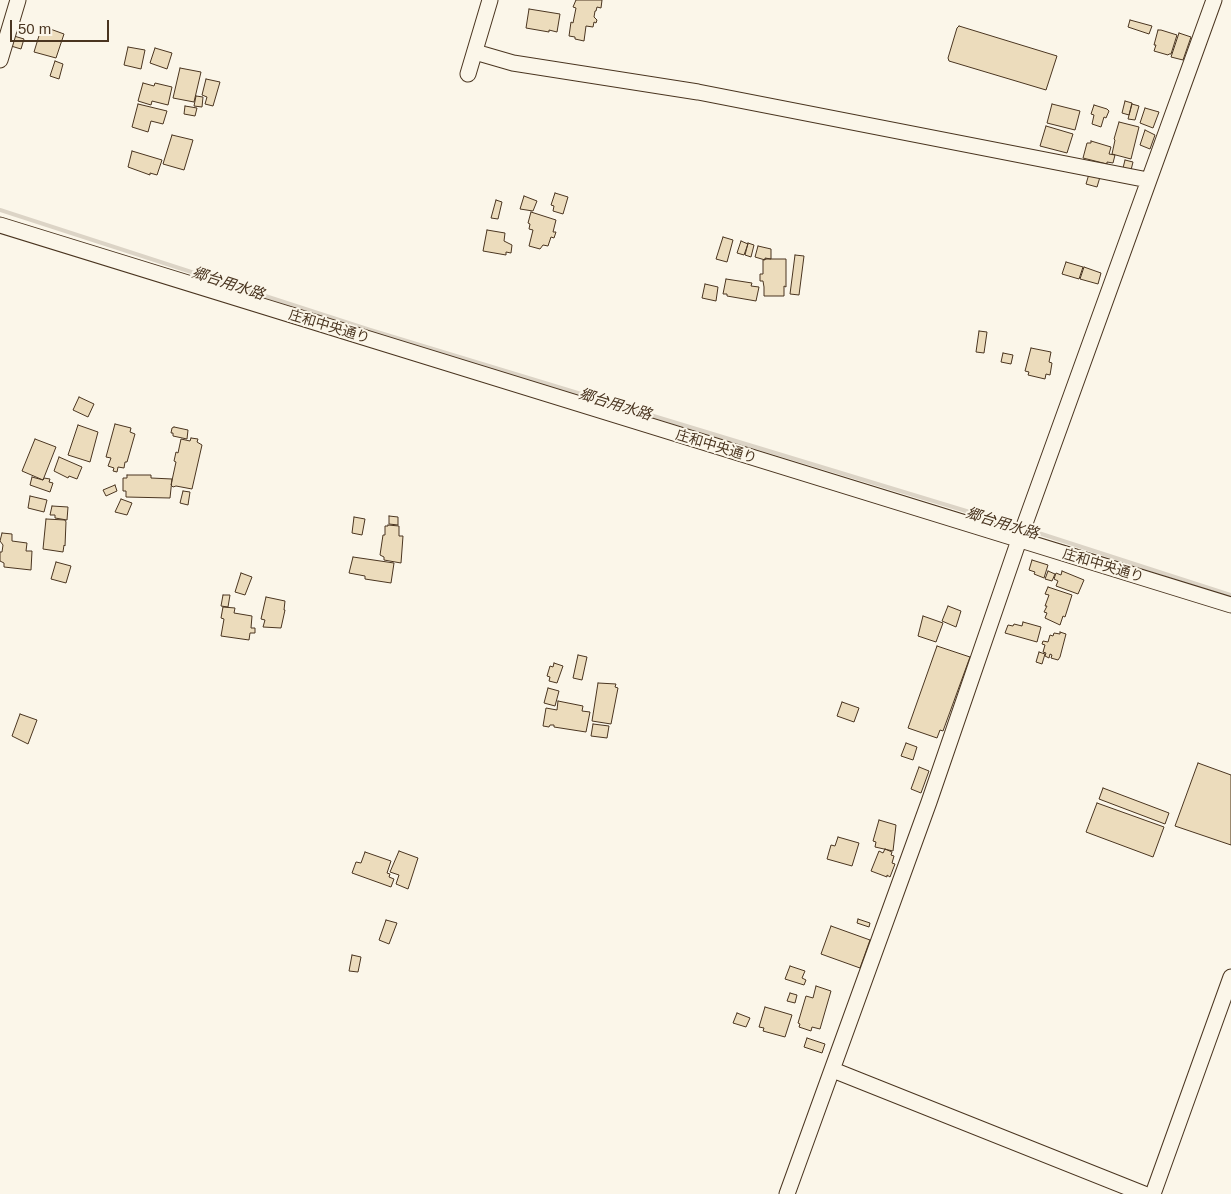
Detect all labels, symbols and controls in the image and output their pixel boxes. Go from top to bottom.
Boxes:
scale bar [12,10,111,42]
text: 50 m [18,20,51,37]
water label: 郷台用水路 [190,264,266,304]
street label: 庄和中央通り [286,307,372,347]
water label: 郷台用水路 [577,385,653,425]
street label: 庄和中央通り [673,427,759,467]
water label: 郷台用水路 [964,504,1040,544]
street label: 庄和中央通り [1060,546,1146,586]

